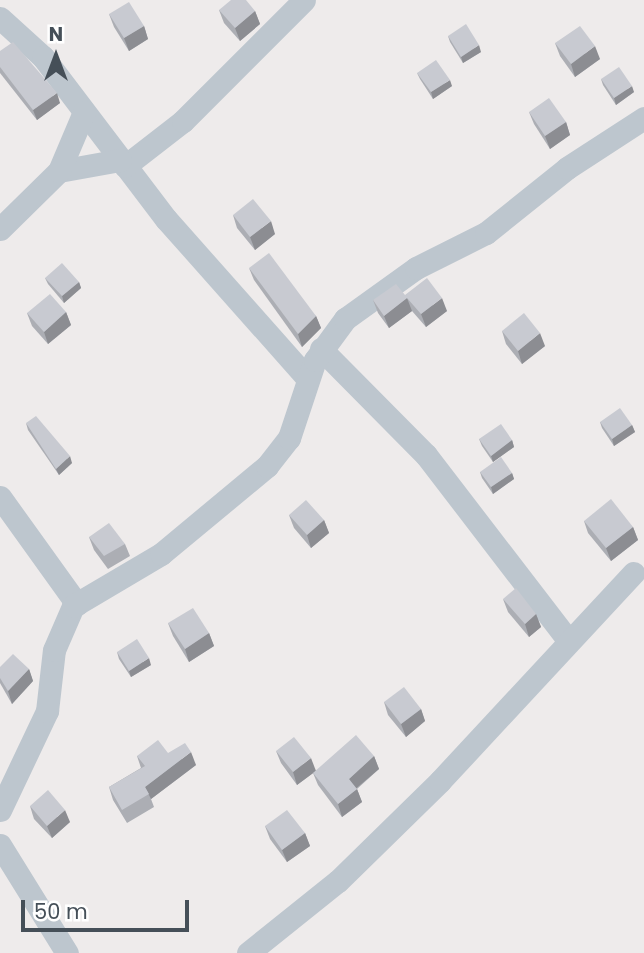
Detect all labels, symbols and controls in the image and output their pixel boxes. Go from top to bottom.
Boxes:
north arrow [21,21,91,91]
text: N [49,21,63,48]
scale bar [24,886,192,930]
text: 50 m [34,897,88,926]

